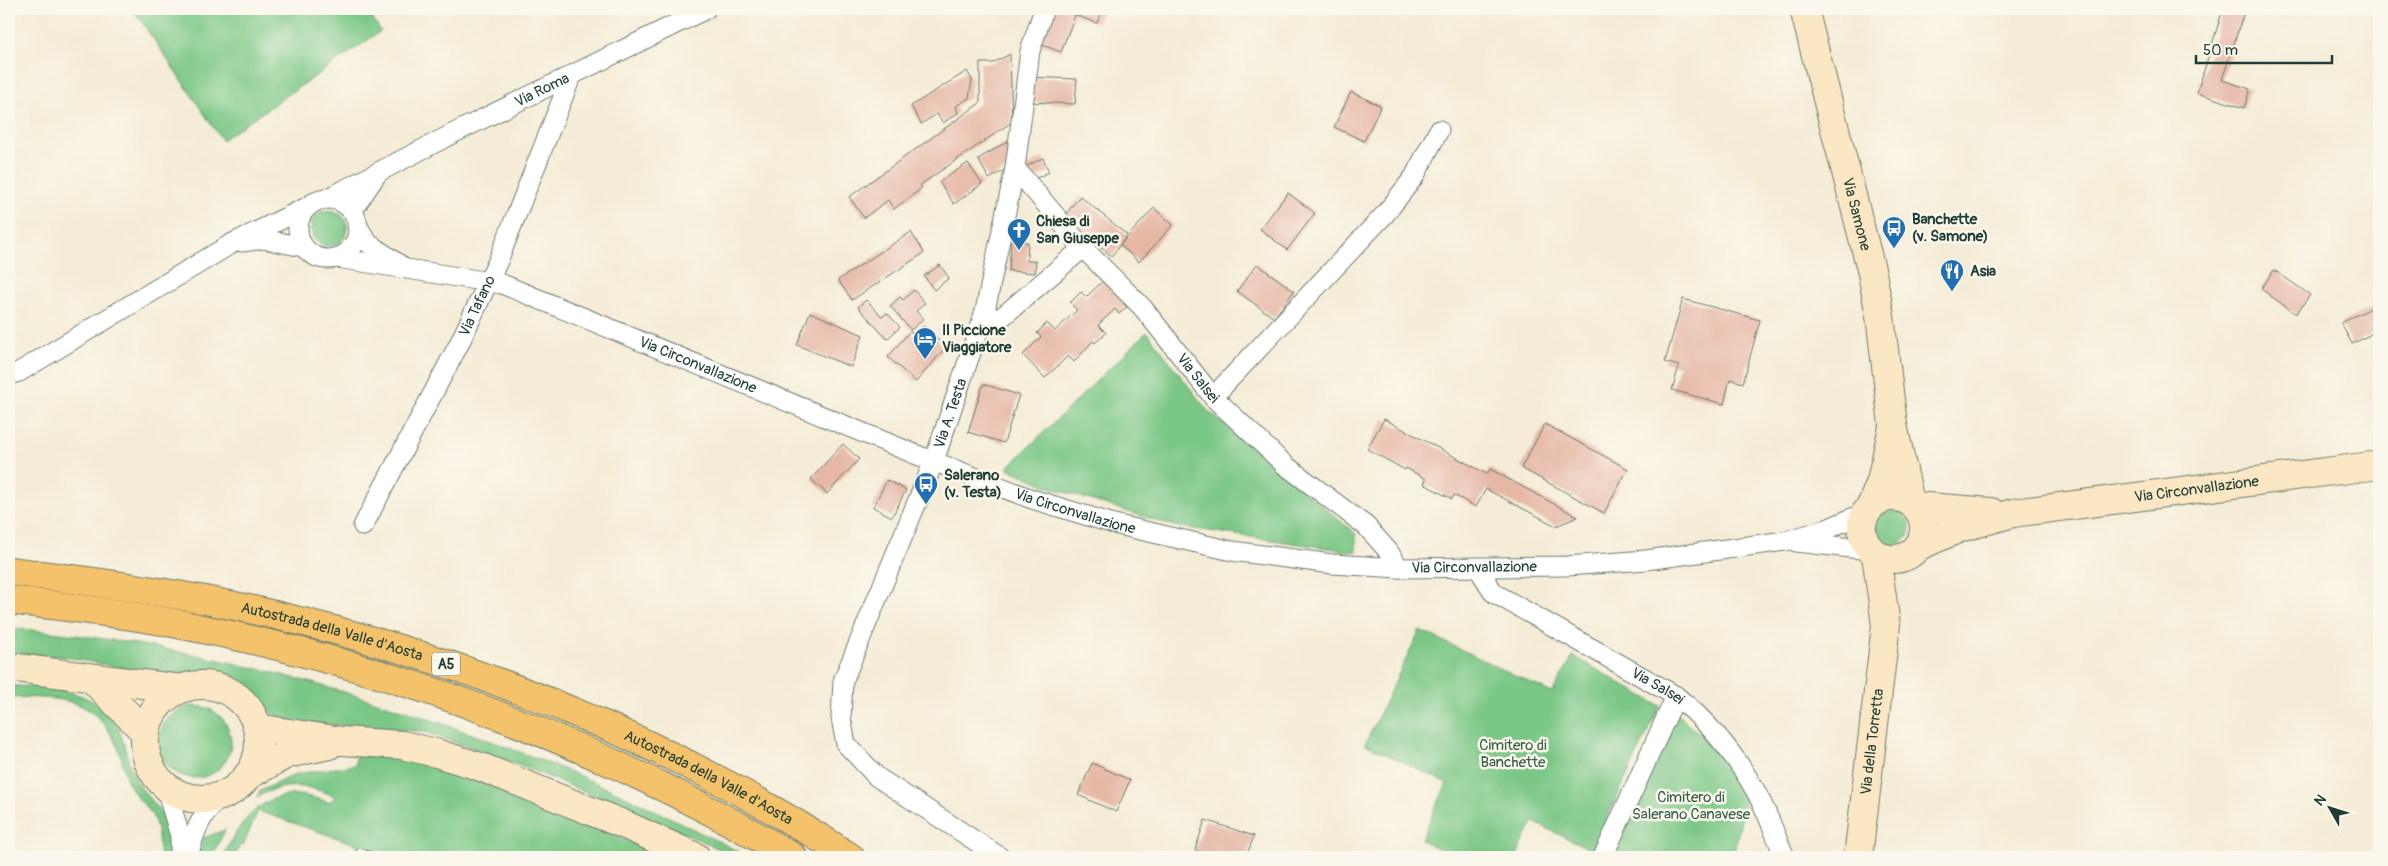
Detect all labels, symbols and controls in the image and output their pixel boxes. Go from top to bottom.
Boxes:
scale bar [2196,32,2332,64]
text: 50 m [2203,41,2238,60]
street label: Via Roma [511,68,572,111]
street label: Via Samone [1838,176,1876,253]
place label: Banchette (v. Samone) [1912,210,1988,246]
place label: Chiesa di San Giuseppe [1036,212,1119,248]
bus stop icon: Banchette (v. Samone) [1881,215,1907,249]
church icon: Chiesa di San Giuseppe [1006,217,1032,251]
restaurant icon: Asia [1939,258,1965,292]
place label: Asia [1970,262,1996,281]
street label: Via Tafano [454,272,499,339]
place label: Il Piccione Viaggiatore [942,321,1012,357]
hotel icon: Il Piccione Viaggiatore [912,326,938,360]
street label: Via Circonvallazione [636,332,760,398]
street label: Via Salsei [1173,349,1223,408]
street label: Via A. Testa [930,376,971,451]
place label: Salerano (v. Testa) [944,466,1002,502]
bus stop icon: Salerano (v. Testa) [913,471,939,505]
street label: Via Circonvallazione [2133,471,2261,507]
street label: Via Circonvallazione [1012,484,1138,538]
street label: Via Circonvallazione [1411,557,1538,577]
street label: Autostrada della Valle d'Aosta [239,598,425,665]
road number: A5 [432,652,460,676]
street label: Via Salsei [1628,663,1689,709]
street label: Via della Torretta [1856,688,1888,796]
street label: Autostrada della Valle d'Aosta [621,726,796,829]
park label: Cimitero di Banchette [1479,736,1547,772]
north arrow [2306,784,2356,834]
park label: Cimitero di Salerano Canavese [1632,788,1751,824]
text: N [2311,791,2330,809]

